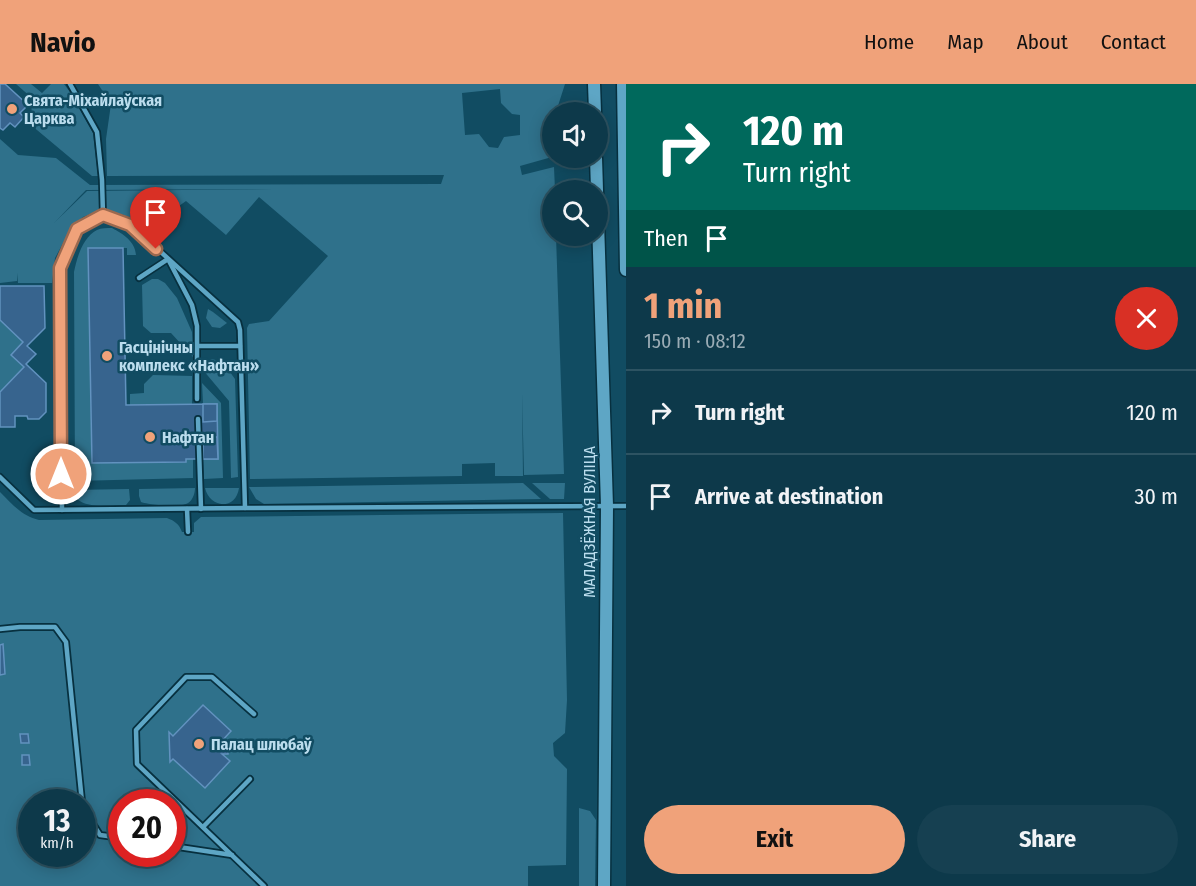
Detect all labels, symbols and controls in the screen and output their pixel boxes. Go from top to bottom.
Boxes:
text: Navio [30,26,96,59]
text: Home [864,29,914,55]
text: Map [947,29,984,55]
text: About [1017,29,1068,55]
text: Contact [1101,29,1166,55]
place label: Свята-Міхайлаўская Царква [24,91,162,128]
marker: Свята-Міхайлаўская Царква [5,102,19,116]
map controls [542,102,608,246]
button: sound [542,102,608,168]
text: 120 m [743,106,844,156]
icon: right [644,108,722,186]
text: Turn right [743,157,851,189]
button: search [542,180,608,246]
pin [130,187,181,249]
icon: arrive [139,196,172,229]
icon: arrive [700,222,733,255]
text: Then [644,225,688,252]
text: 1 min [644,284,722,328]
button: close [1115,287,1178,350]
text: 150 m · 08:12 [644,329,746,353]
place label: Гасцінічны комплекс «Нафтан» [119,338,259,375]
marker: Гасцінічны комплекс «Нафтан» [100,349,114,363]
icon: right [644,396,677,429]
text: Turn right [695,399,784,426]
text: 120 m [1126,399,1178,426]
place label: Нафтан [162,428,214,447]
marker: Нафтан [143,430,157,444]
position arrow [29,442,93,506]
street label: МАЛАДЗЁЖНАЯ ВУЛІЦА [580,446,599,598]
icon: arrive [644,480,677,513]
text: Arrive at destination [695,483,883,510]
text: 30 m [1135,483,1178,510]
place label: Палац шлюбаў [211,735,312,754]
marker: Палац шлюбаў [192,737,206,751]
speed limit sign: 20 [108,789,186,867]
text: 13 [44,803,70,839]
button: Exit [644,805,905,874]
button: Share [917,805,1178,874]
text: km/h [40,834,74,852]

